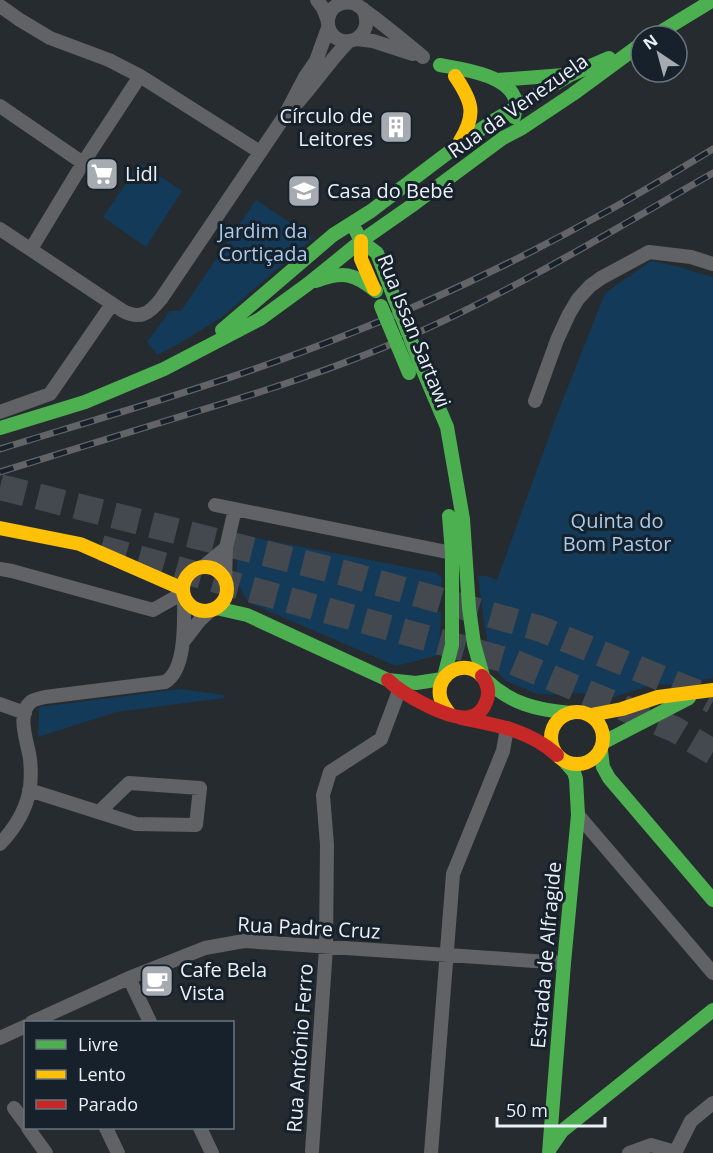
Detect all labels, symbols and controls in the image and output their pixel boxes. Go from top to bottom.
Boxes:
north arrow [629,24,689,84]
text: N [638,29,662,55]
street label: Rua da Venezuela [442,47,593,164]
place label: Círculo de Leitores [280,102,373,152]
building icon: Círculo de Leitores [378,109,414,145]
supermarket icon: Lidl [84,156,120,192]
place label: Lidl [125,160,158,187]
school or university icon: Casa do Bebé [286,173,322,209]
place label: Casa do Bebé [327,177,454,204]
park label: Jardim da Cortiçada [216,217,308,267]
street label: Rua Issan Sartawi [371,250,458,412]
park label: Quinta do Bom Pastor [563,507,671,557]
street label: Estrada de Alfragide [524,860,567,1049]
street label: Rua Padre Cruz [237,910,381,945]
place label: Cafe Bela Vista [180,956,267,1006]
street label: Rua António Ferro [280,962,319,1133]
cafe icon: Cafe Bela Vista [139,963,175,999]
legend [24,1021,234,1129]
text: Livre [78,1032,118,1056]
text: Lento [78,1062,126,1086]
scale bar [497,1090,605,1128]
text: Parado [78,1092,138,1116]
text: 50 m [506,1098,548,1122]

